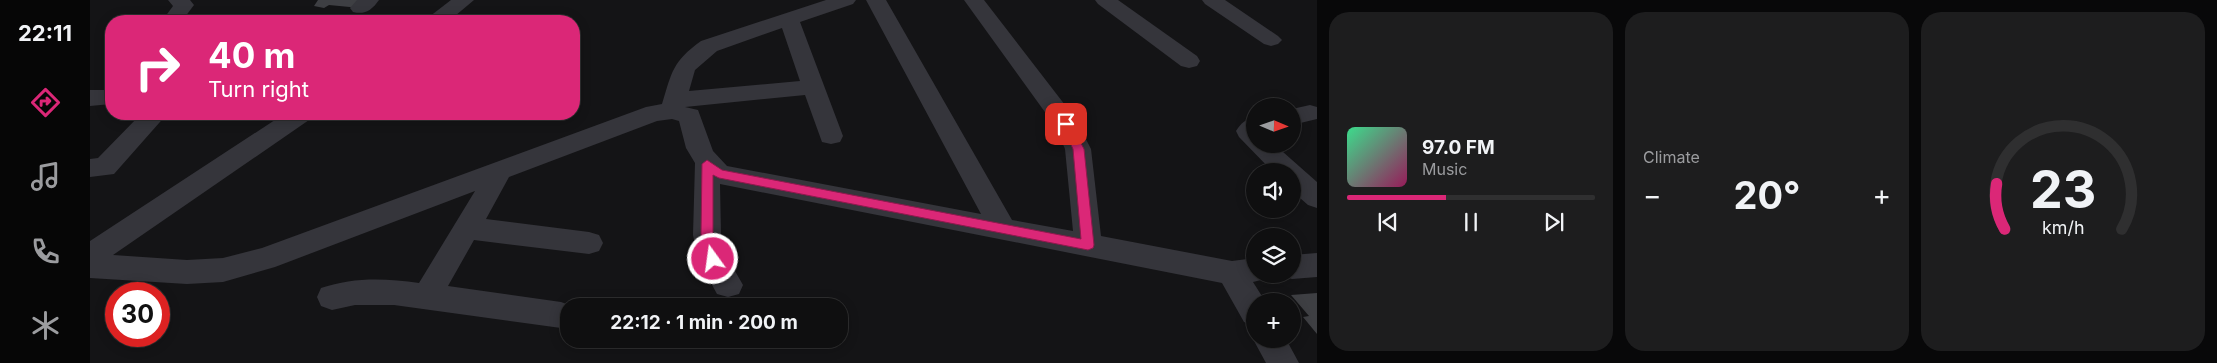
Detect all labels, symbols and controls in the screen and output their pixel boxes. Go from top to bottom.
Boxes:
text: 22:11 [18,20,72,46]
text: 40 m [208,34,296,76]
icon: right [125,35,190,100]
text: Turn right [208,76,309,102]
icon: directions [28,85,63,120]
north arrow [1246,98,1301,152]
map controls [1246,98,1301,348]
pin [1045,103,1087,145]
icon: arrive [1052,110,1080,138]
text: 97.0 FM [1422,136,1495,159]
text: Climate [1643,147,1700,167]
text: 23 [2030,158,2096,221]
icon: music [28,159,63,194]
text: Music [1422,159,1467,179]
button: sound [1246,163,1301,218]
text: 20° [1733,172,1801,218]
text: − [1643,178,1662,212]
text: + [1872,178,1891,212]
icon: previous [1374,208,1402,236]
icon: pause [1457,208,1485,236]
icon: next [1540,208,1568,236]
text: km/h [2042,217,2084,238]
button: layers [1246,228,1301,283]
position arrow [686,232,738,284]
icon: phone [28,234,63,269]
speed limit sign: 30 [105,282,170,347]
button: + [1246,293,1301,348]
icon: climate [28,308,63,343]
text: 22:12 · 1 min · 200 m [610,311,798,334]

